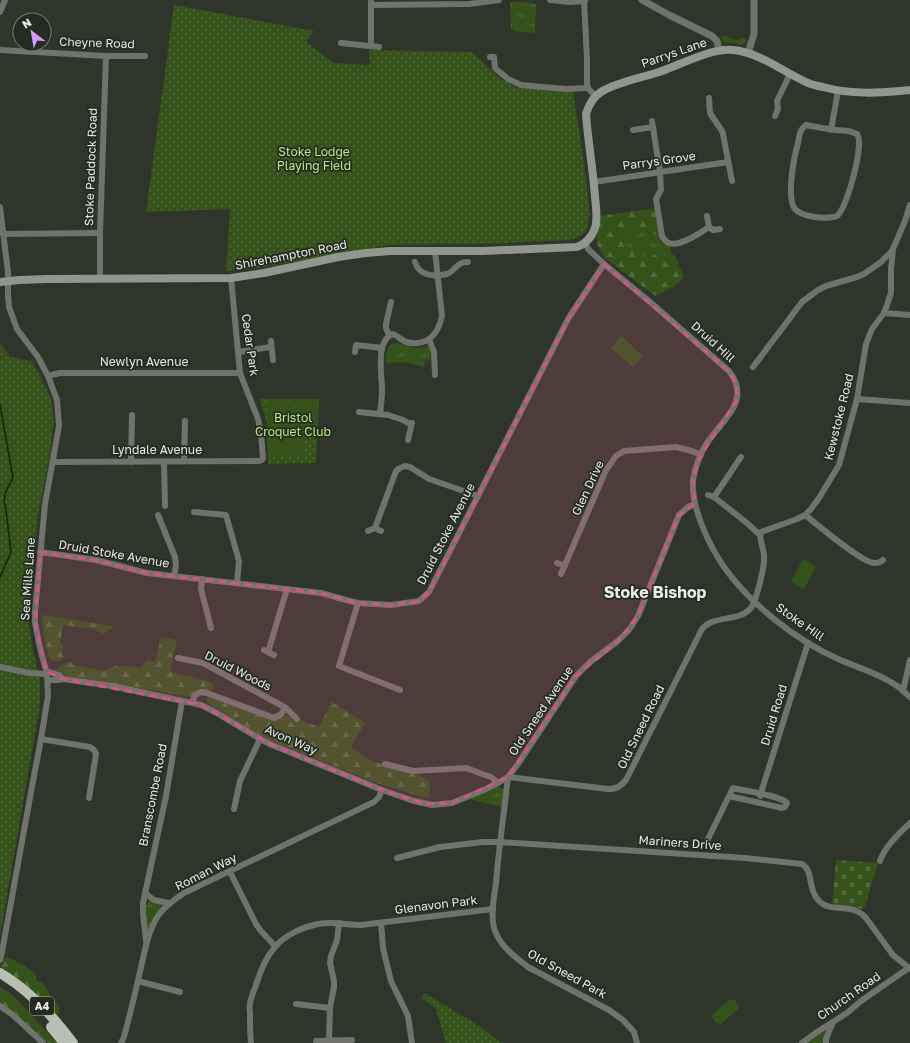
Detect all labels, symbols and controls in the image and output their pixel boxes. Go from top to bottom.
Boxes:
north arrow [12,12,52,52]
text: N [20,15,34,31]
street label: Cheyne Road [59,34,135,51]
street label: Parrys Lane [639,34,709,71]
street label: Stoke Paddock Road [81,108,100,226]
park label: Stoke Lodge Playing Field [277,144,351,173]
street label: Parrys Grove [621,148,697,173]
street label: Shirehampton Road [234,236,348,273]
street label: Cedar Park [239,313,262,377]
street label: Druid Hill [688,318,739,365]
street label: Newlyn Avenue [100,354,188,369]
street label: Kewstoke Road [820,372,857,462]
park label: Bristol Croquet Club [255,410,331,439]
street label: Lyndale Avenue [112,442,202,457]
street label: Glen Drive [568,458,607,518]
street label: Druid Stoke Avenue [413,480,478,587]
street label: Druid Stoke Avenue [58,536,171,571]
street label: Sea Mills Lane [17,537,38,621]
district label: Stoke Bishop [604,582,707,602]
street label: Stoke Hill [773,599,828,644]
street label: Druid Woods [202,647,274,694]
street label: Old Sneed Avenue [505,663,576,758]
street label: Old Sneed Road [614,682,667,771]
street label: Druid Road [757,682,790,747]
street label: Avon Way [263,721,320,758]
street label: Branscombe Road [135,742,170,847]
street label: Mariners Drive [638,832,722,853]
street label: Roman Way [172,849,239,894]
street label: Glenavon Park [394,892,478,917]
street label: Old Sneed Park [525,946,610,1002]
street label: Church Road [814,968,883,1023]
road number: A4 [30,997,54,1015]

